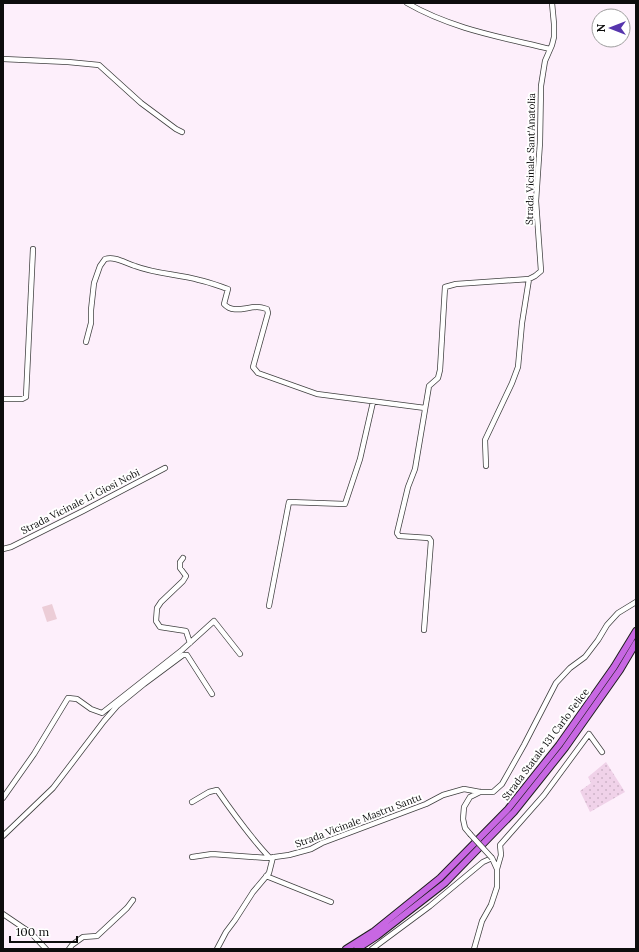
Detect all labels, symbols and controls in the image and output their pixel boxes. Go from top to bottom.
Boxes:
north arrow [591,8,631,48]
text: N [594,23,608,32]
street label: Strada Vicinale Sant'Anatolia [523,93,538,225]
street label: Strada Vicinale Li Giosi Nobi [19,466,142,537]
street label: Strada Statale 131 Carlo Felice [499,685,592,803]
street label: Strada Vicinale Mastru Santu [293,790,423,851]
scale bar [10,918,77,944]
text: 100 m [16,924,49,939]

